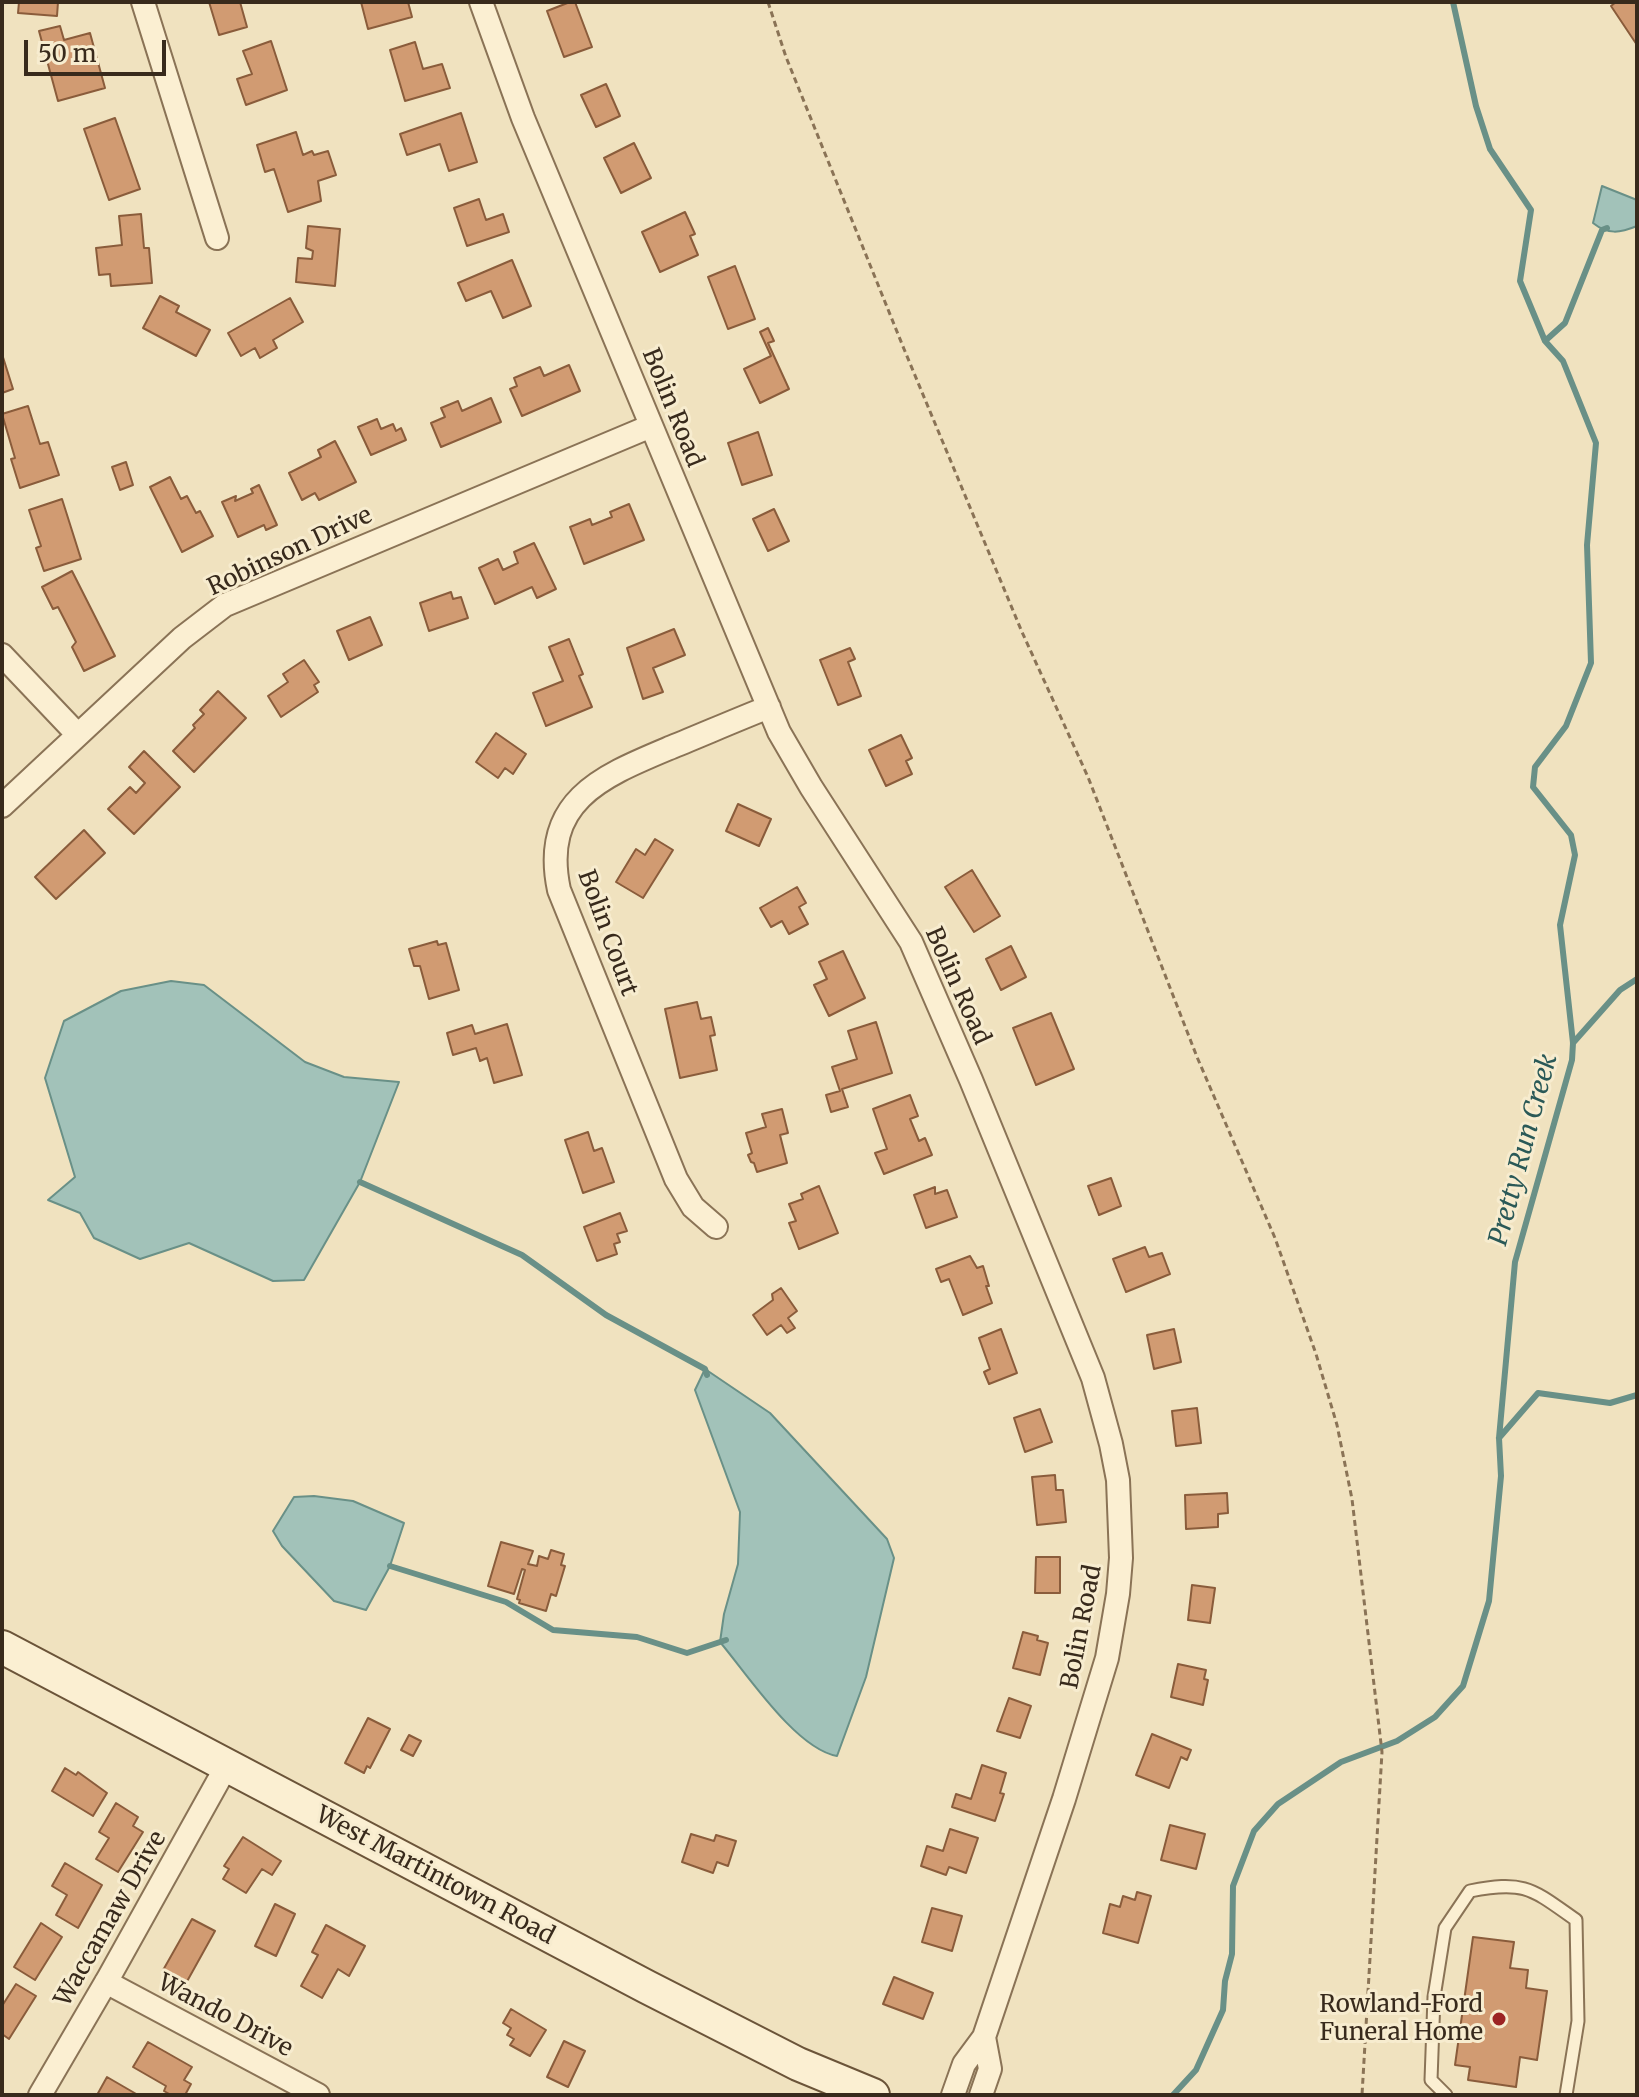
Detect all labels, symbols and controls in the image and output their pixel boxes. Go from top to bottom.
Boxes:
scale bar [28,24,170,74]
text: 50 m [38,38,97,69]
street label: Bolin Road [635,344,709,472]
street label: Robinson Drive [203,501,377,603]
street label: Bolin Court [571,866,643,1000]
street label: Bolin Road [918,923,996,1049]
water label: Pretty Run Creek [1483,1051,1565,1249]
street label: Bolin Road [1056,1563,1108,1691]
street label: West Martintown Road [311,1801,559,1951]
street label: Waccamaw Drive [49,1826,173,2012]
street label: Wando Drive [153,1968,297,2064]
place label: Rowland-Ford Funeral Home [1319,1991,1483,2047]
marker: Rowland-Ford Funeral Home [1490,2010,1508,2028]

